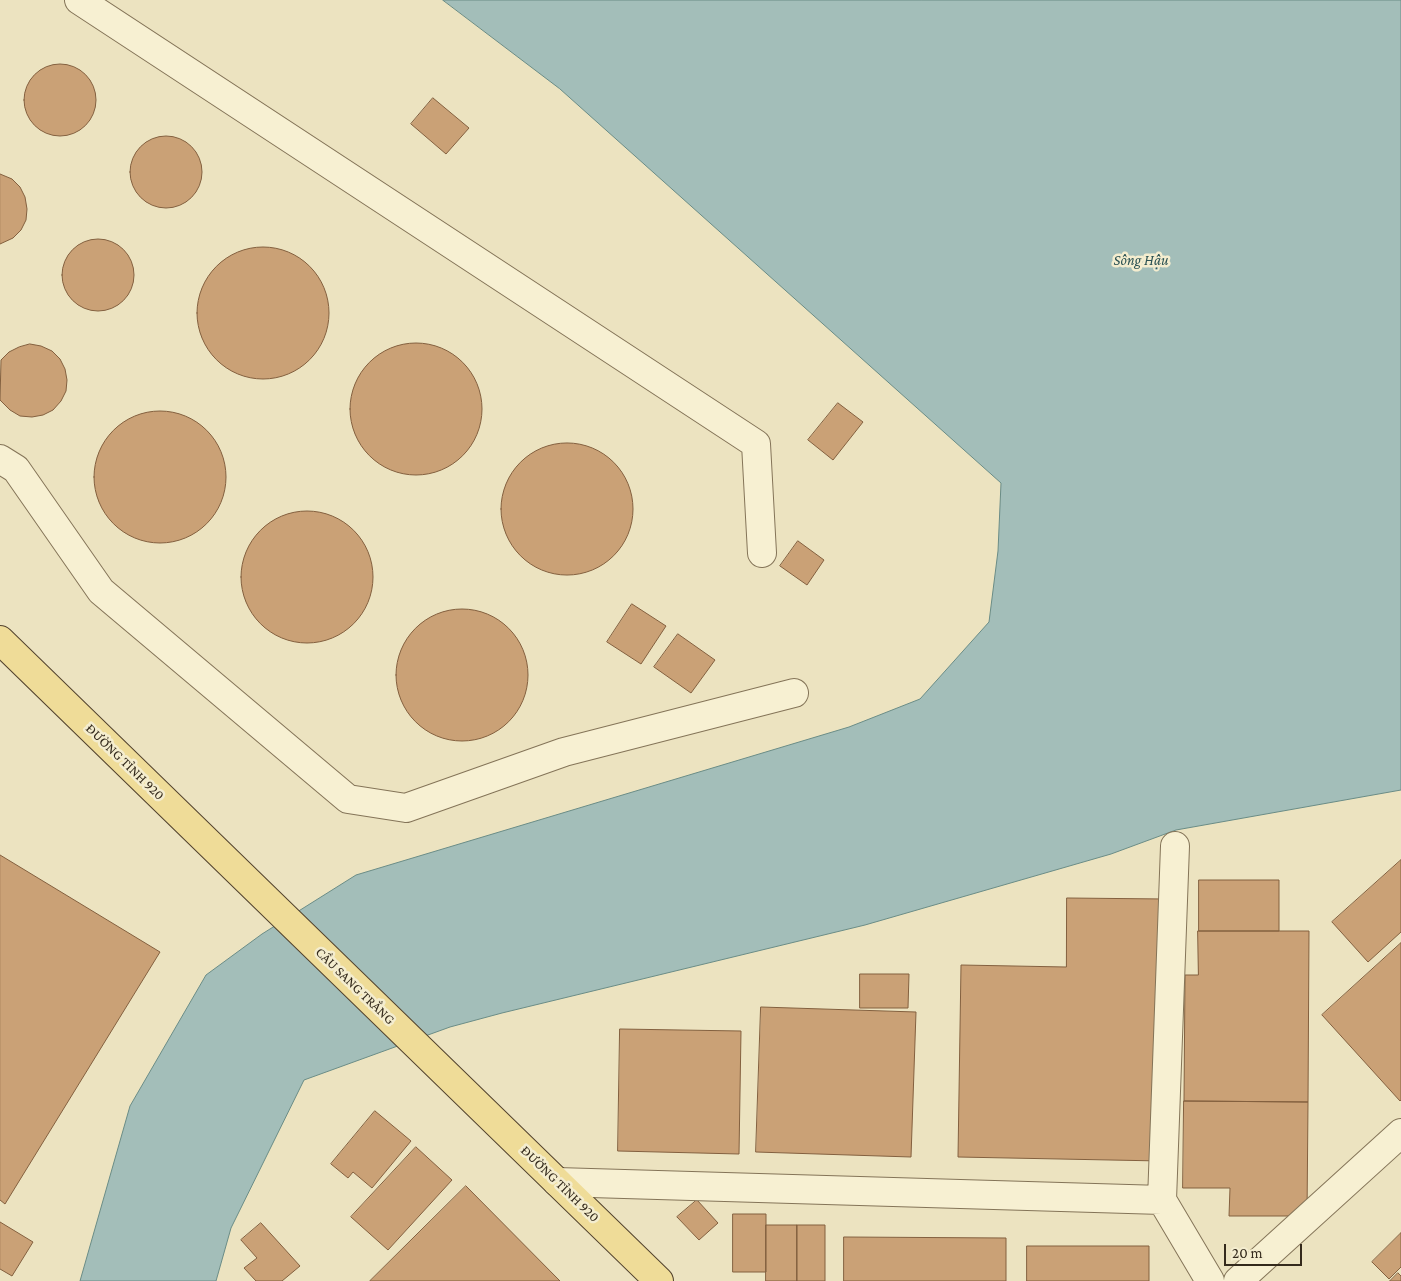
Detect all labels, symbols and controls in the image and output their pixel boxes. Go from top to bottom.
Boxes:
water label: Sông Hậu [1114,251,1168,269]
street label: ĐƯỜNG TỈNH 920 [82,720,168,804]
street label: CẦU SANG TRẮNG [312,944,398,1028]
street label: ĐƯỜNG TỈNH 920 [517,1142,603,1226]
scale bar [1226,1234,1304,1266]
text: 20 m [1232,1245,1263,1261]

